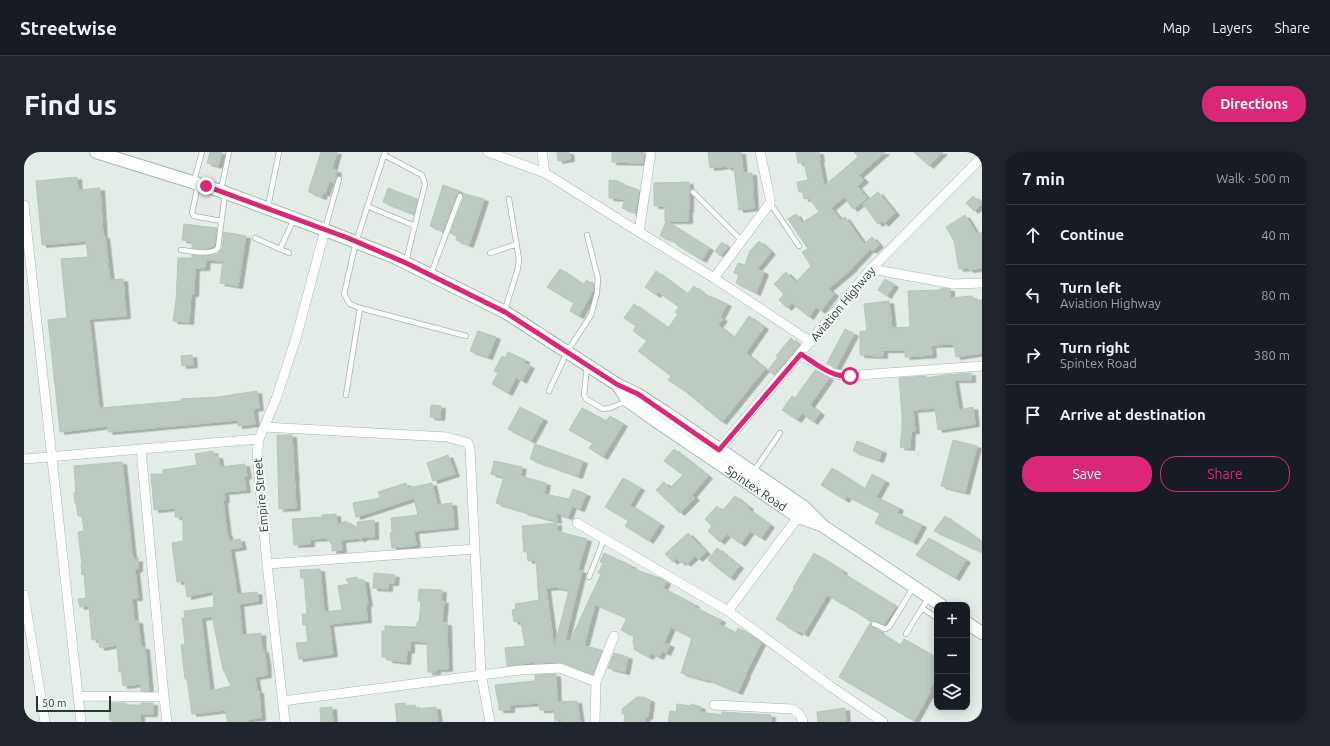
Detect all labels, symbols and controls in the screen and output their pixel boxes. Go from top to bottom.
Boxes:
text: Streetwise [20,17,117,39]
text: Map [1163,20,1190,36]
text: Layers [1212,20,1252,36]
text: Share [1274,20,1310,36]
button: Directions [1202,86,1306,122]
text: Find us [24,89,117,120]
text: 7 min [1022,169,1065,188]
text: Walk · 500 m [1216,171,1290,185]
route end [197,177,215,195]
icon: ahead [1022,224,1044,246]
text: Continue [1060,226,1124,243]
text: 40 m [1261,228,1290,242]
street label: Aviation Highway [808,264,878,344]
text: Turn left [1060,279,1121,296]
icon: left [1022,284,1044,306]
text: 80 m [1261,288,1290,302]
text: Aviation Highway [1060,296,1161,310]
text: Turn right [1060,339,1130,356]
icon: right [1022,344,1044,366]
text: 380 m [1254,348,1290,362]
text: Spintex Road [1060,356,1137,370]
route start [841,367,859,385]
icon: arrive [1022,404,1044,426]
text: Arrive at destination [1060,406,1206,423]
button: Save [1022,456,1152,492]
button: Share [1160,456,1290,492]
street label: Empire Street [251,457,270,533]
street label: Spintex Road [723,463,789,513]
map controls [934,602,970,710]
button: + [934,602,970,638]
button: − [934,638,970,674]
button: layers [934,674,970,710]
scale bar [36,694,111,713]
text: 50 m [42,697,66,709]

